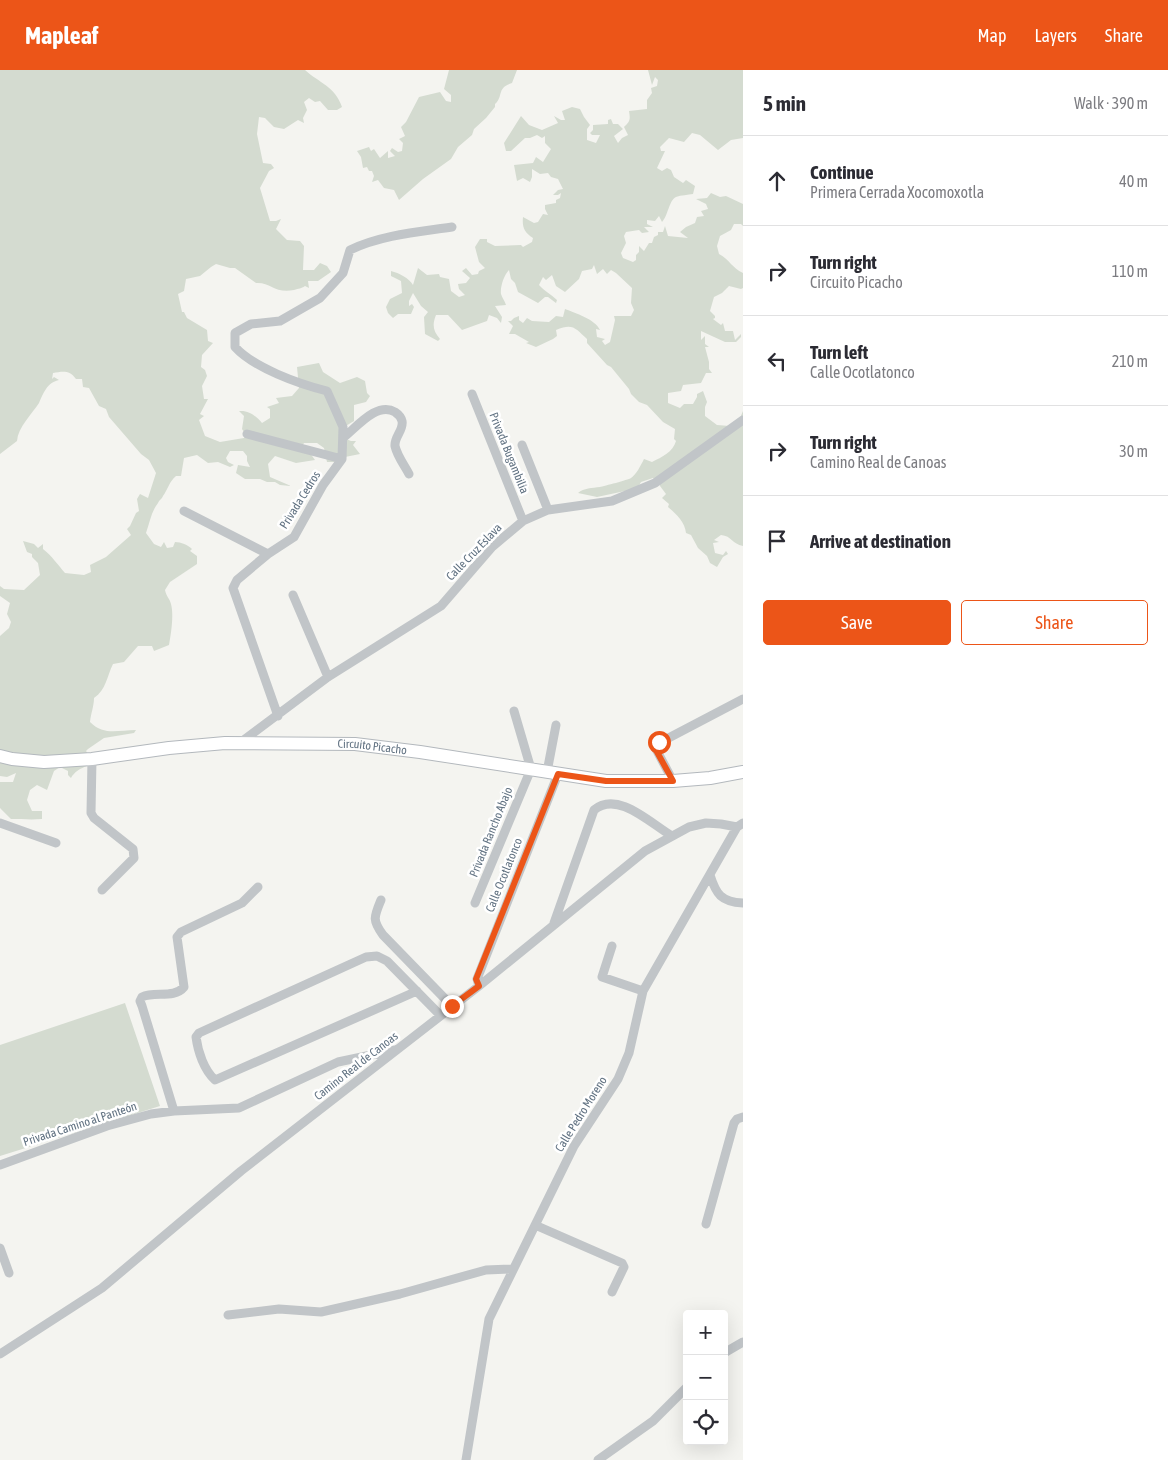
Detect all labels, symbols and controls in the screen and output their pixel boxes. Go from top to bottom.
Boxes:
text: Mapleaf [25,22,98,49]
text: Map [977,25,1006,46]
text: Layers [1034,25,1077,46]
text: Share [1105,25,1143,46]
text: 5 min [763,91,806,115]
text: Walk · 390 m [1074,94,1148,112]
text: Continue [810,161,874,183]
icon: ahead [763,167,791,195]
text: 40 m [1119,172,1148,190]
text: Primera Cerrada Xocomoxotla [810,183,984,201]
text: Turn right [810,251,877,273]
icon: right [763,257,791,285]
text: 110 m [1112,262,1148,280]
text: Circuito Picacho [810,273,903,291]
text: Turn left [810,341,868,363]
icon: left [763,347,791,375]
text: 210 m [1112,352,1148,370]
text: Calle Ocotlatonco [810,363,915,381]
street label: Privada Bugambilia [486,410,532,496]
text: Turn right [810,431,877,453]
icon: right [763,437,791,465]
text: 30 m [1119,442,1148,460]
text: Camino Real de Canoas [810,453,947,471]
street label: Privada Cedros [277,469,323,531]
street label: Calle Cruz Eslava [443,521,505,583]
icon: arrive [763,527,791,555]
text: Arrive at destination [810,530,951,552]
button: Save [763,600,951,645]
button: Share [961,600,1148,645]
route start [648,731,671,754]
street label: Circuito Picacho [337,737,408,757]
street label: Privada Rancho Abajo [467,785,516,879]
street label: Calle Ocotlatonco [483,836,525,914]
route end [441,995,464,1018]
street label: Camino Real de Canoas [311,1029,401,1103]
street label: Calle Pedro Moreno [552,1073,610,1154]
street label: Privada Camino al Panteón [21,1099,139,1149]
map controls [683,1310,728,1445]
button: + [683,1310,728,1355]
button: − [683,1355,728,1400]
button: locate [683,1400,728,1445]

